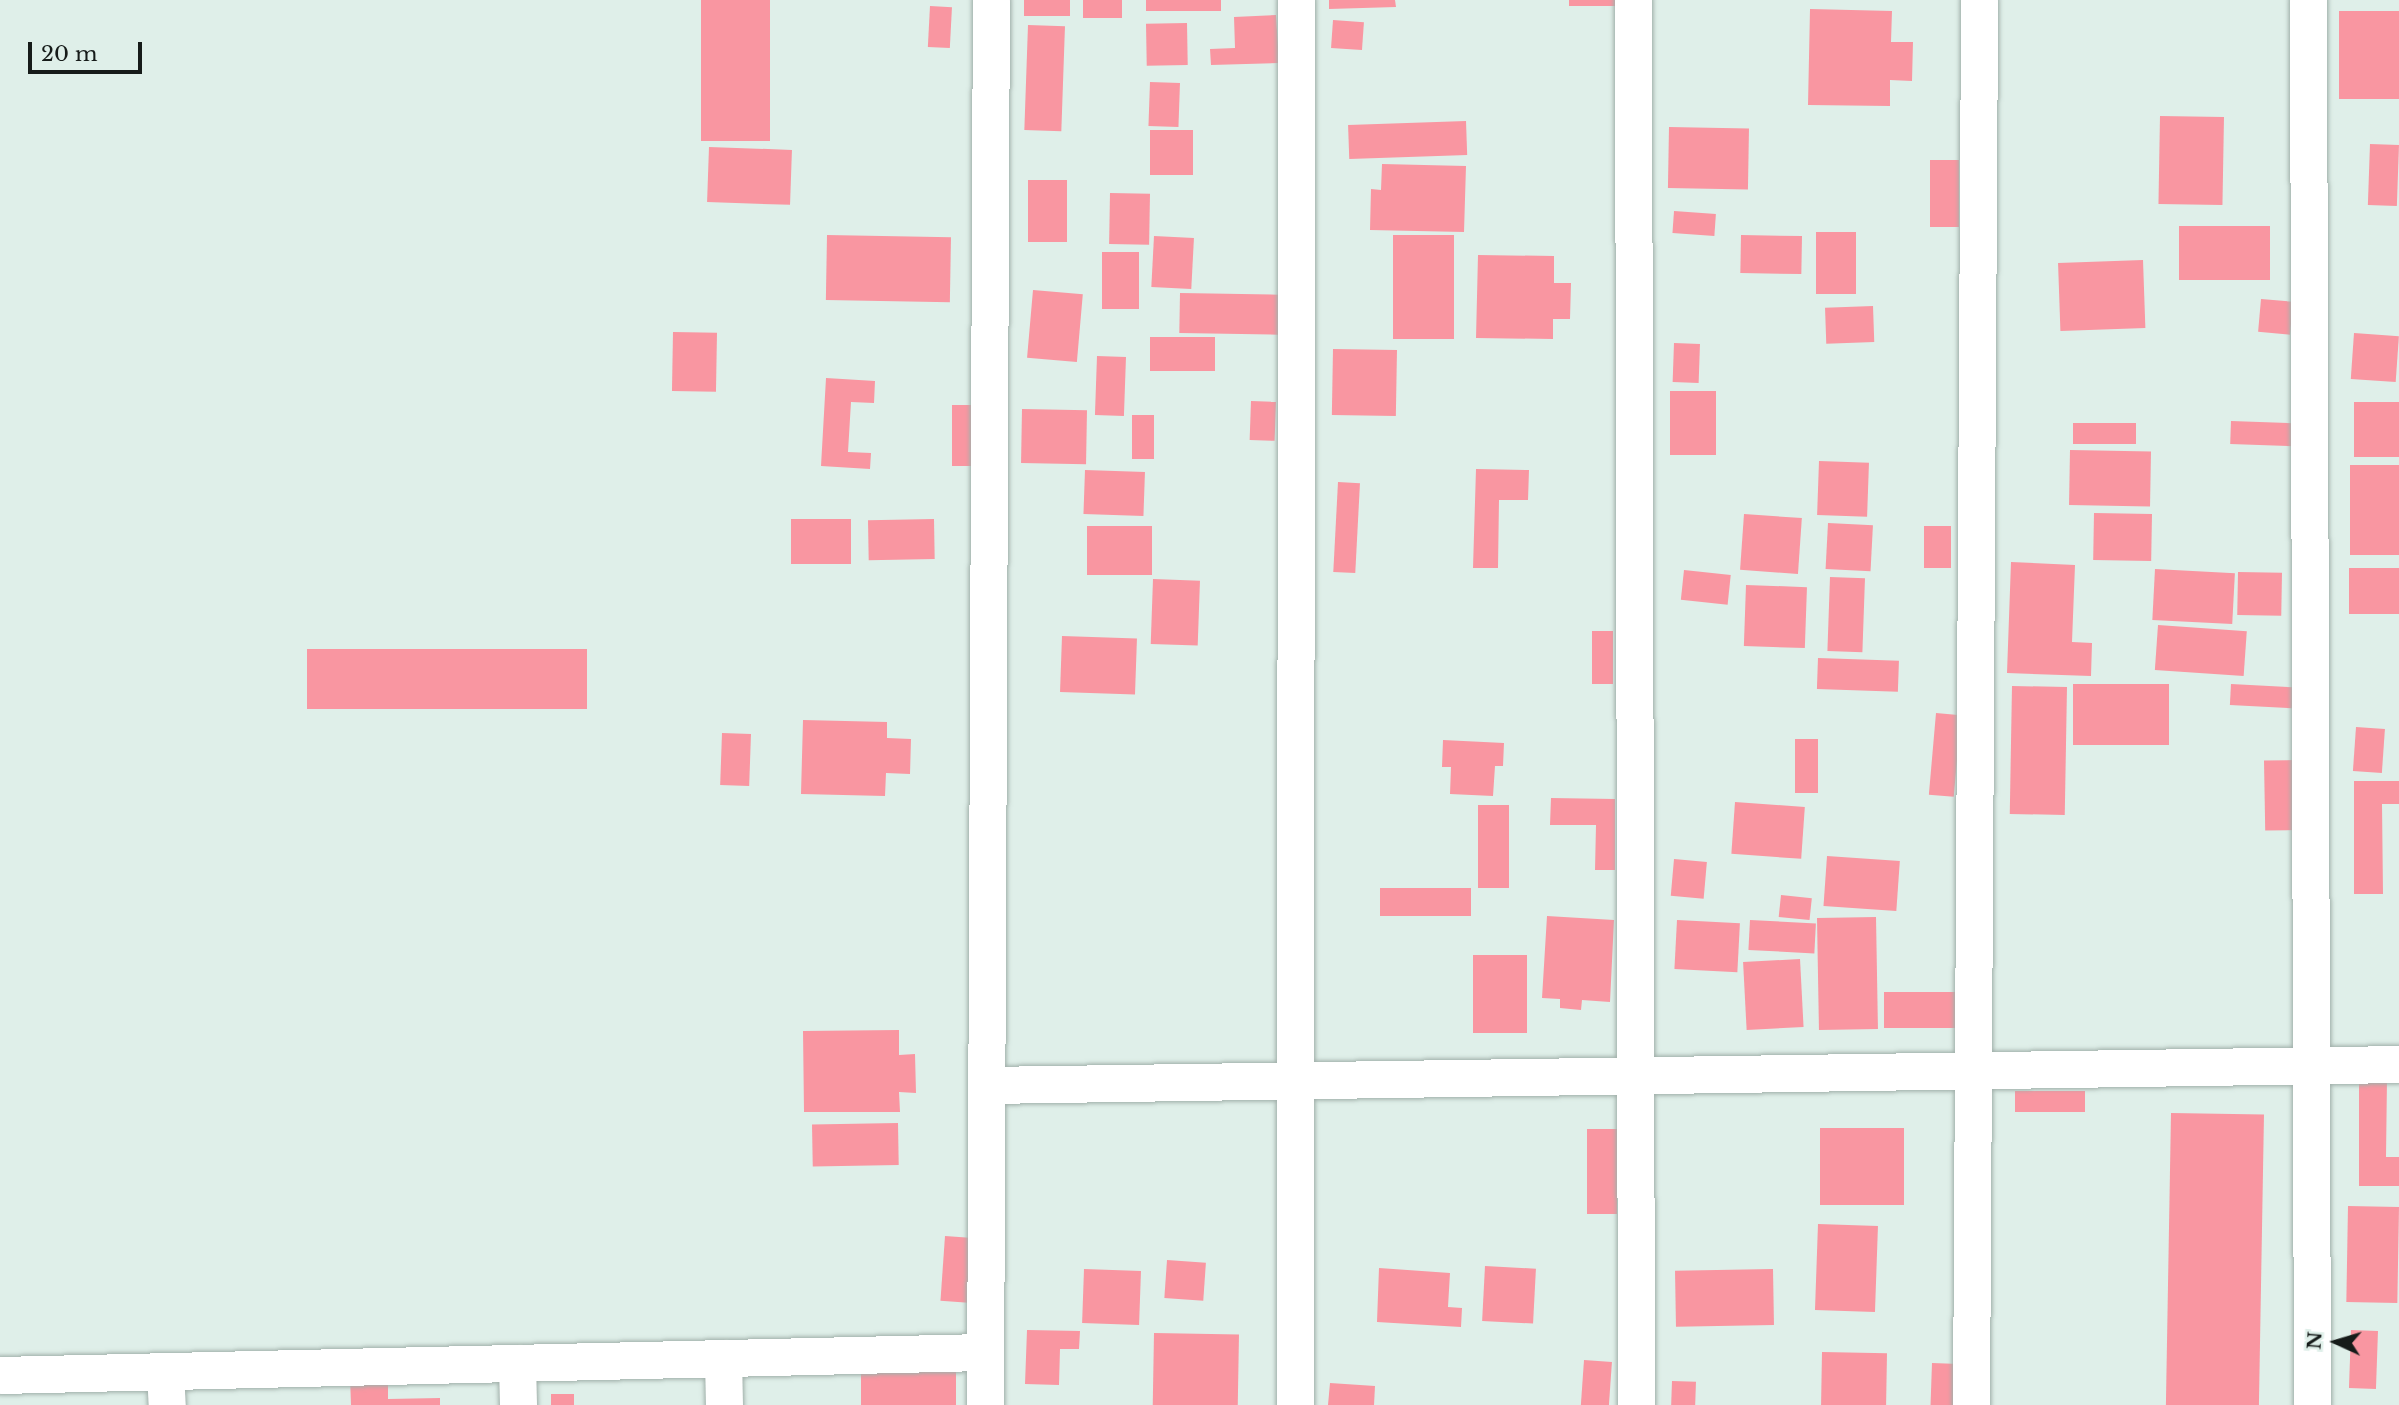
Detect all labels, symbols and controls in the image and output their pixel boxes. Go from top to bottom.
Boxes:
scale bar [32,28,145,72]
text: 20 m [41,41,98,67]
north arrow [2301,1307,2371,1377]
text: N [2302,1331,2327,1350]

